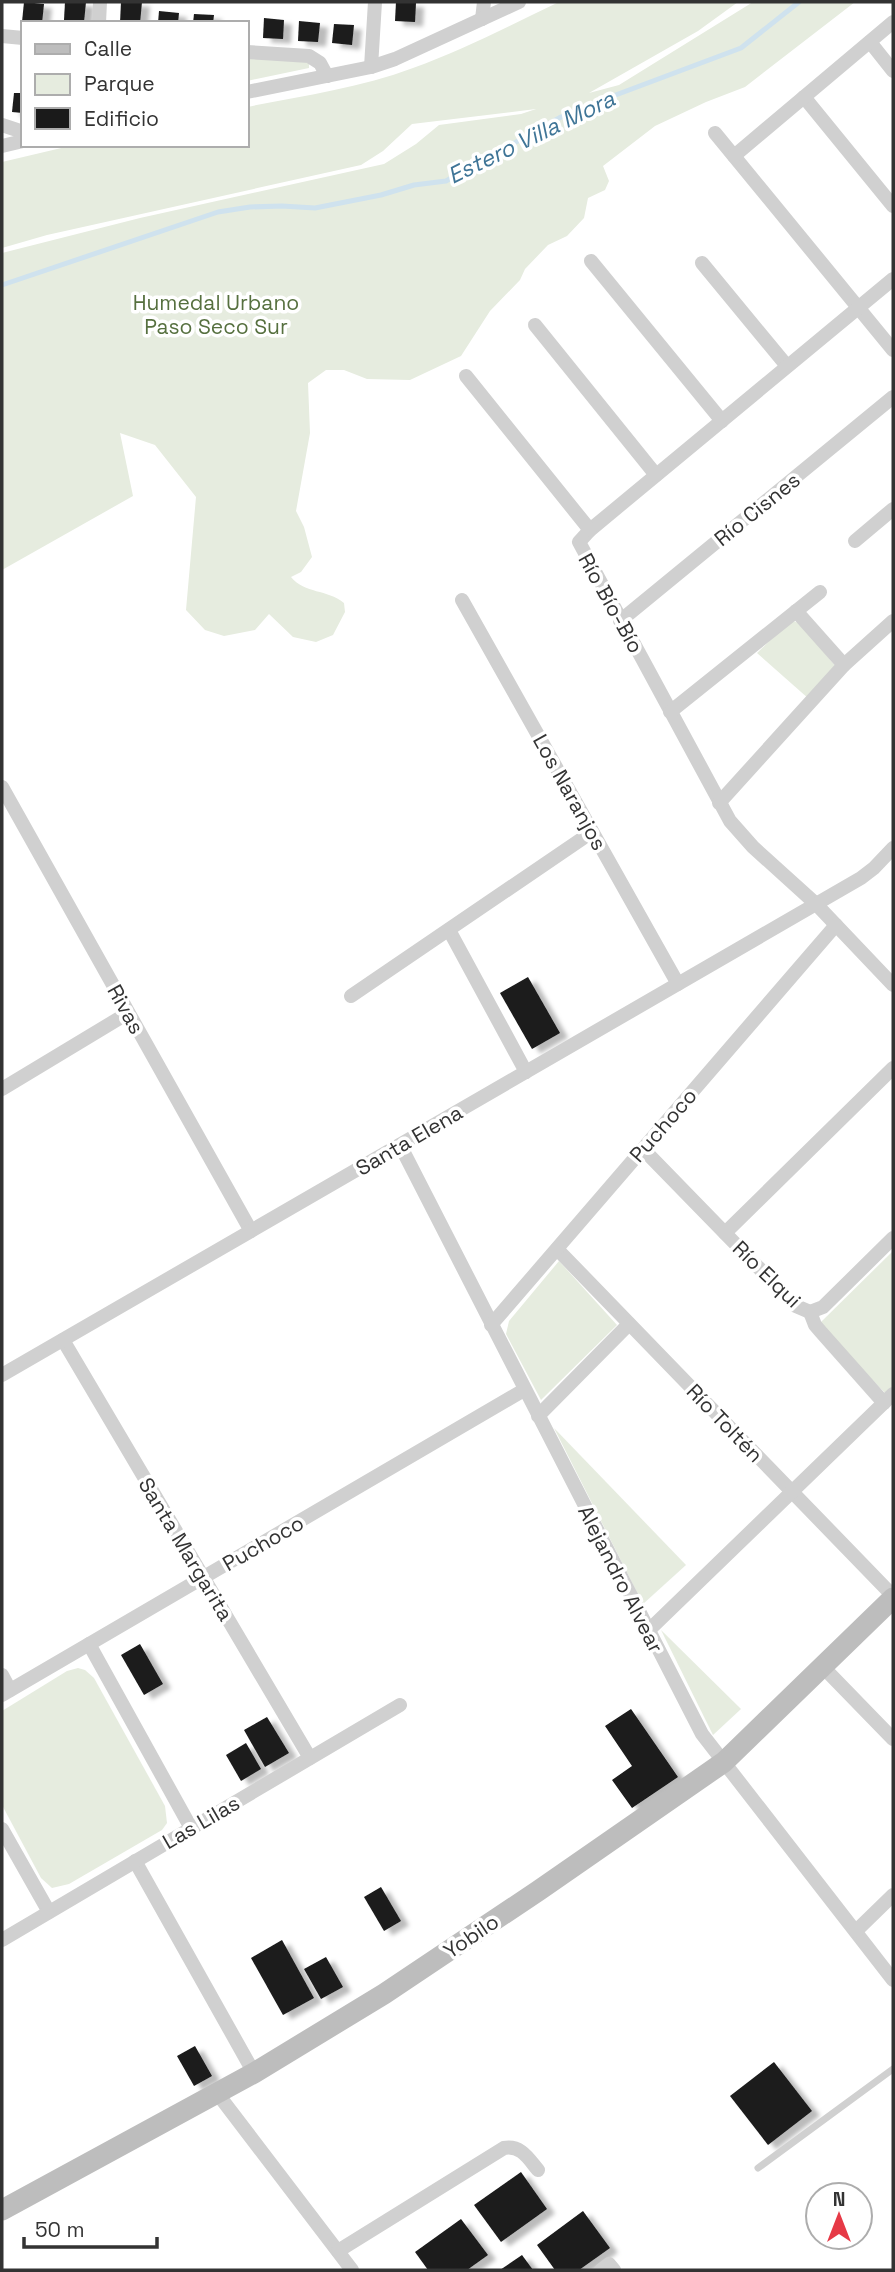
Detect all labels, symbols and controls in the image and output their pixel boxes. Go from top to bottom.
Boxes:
legend [21,21,248,147]
text: Calle [84,35,132,62]
text: Parque [84,70,155,97]
water label: Estero Villa Mora [442,83,620,190]
text: Edificio [84,105,159,132]
park label: Humedal Urbano Paso Seco Sur [133,289,299,340]
street label: Río Cisnes [709,466,805,552]
street label: Río Bío-Bío [572,548,650,658]
street label: Los Naranjos [527,729,613,855]
street label: Rivas [101,980,151,1038]
street label: Puchoco [623,1082,703,1168]
street label: Santa Elena [351,1099,467,1181]
street label: Río Elqui [727,1235,807,1313]
street label: Río Toltén [681,1378,769,1468]
street label: Santa Margarita [133,1472,239,1626]
street label: Alejandro Alvear [572,1501,670,1657]
street label: Puchoco [218,1509,308,1577]
street label: Las Lilas [158,1789,244,1855]
street label: Yobilo [438,1908,504,1964]
north arrow [804,2181,874,2251]
text: N [833,2187,845,2212]
scale bar [24,2206,158,2250]
text: 50 m [35,2216,85,2243]

